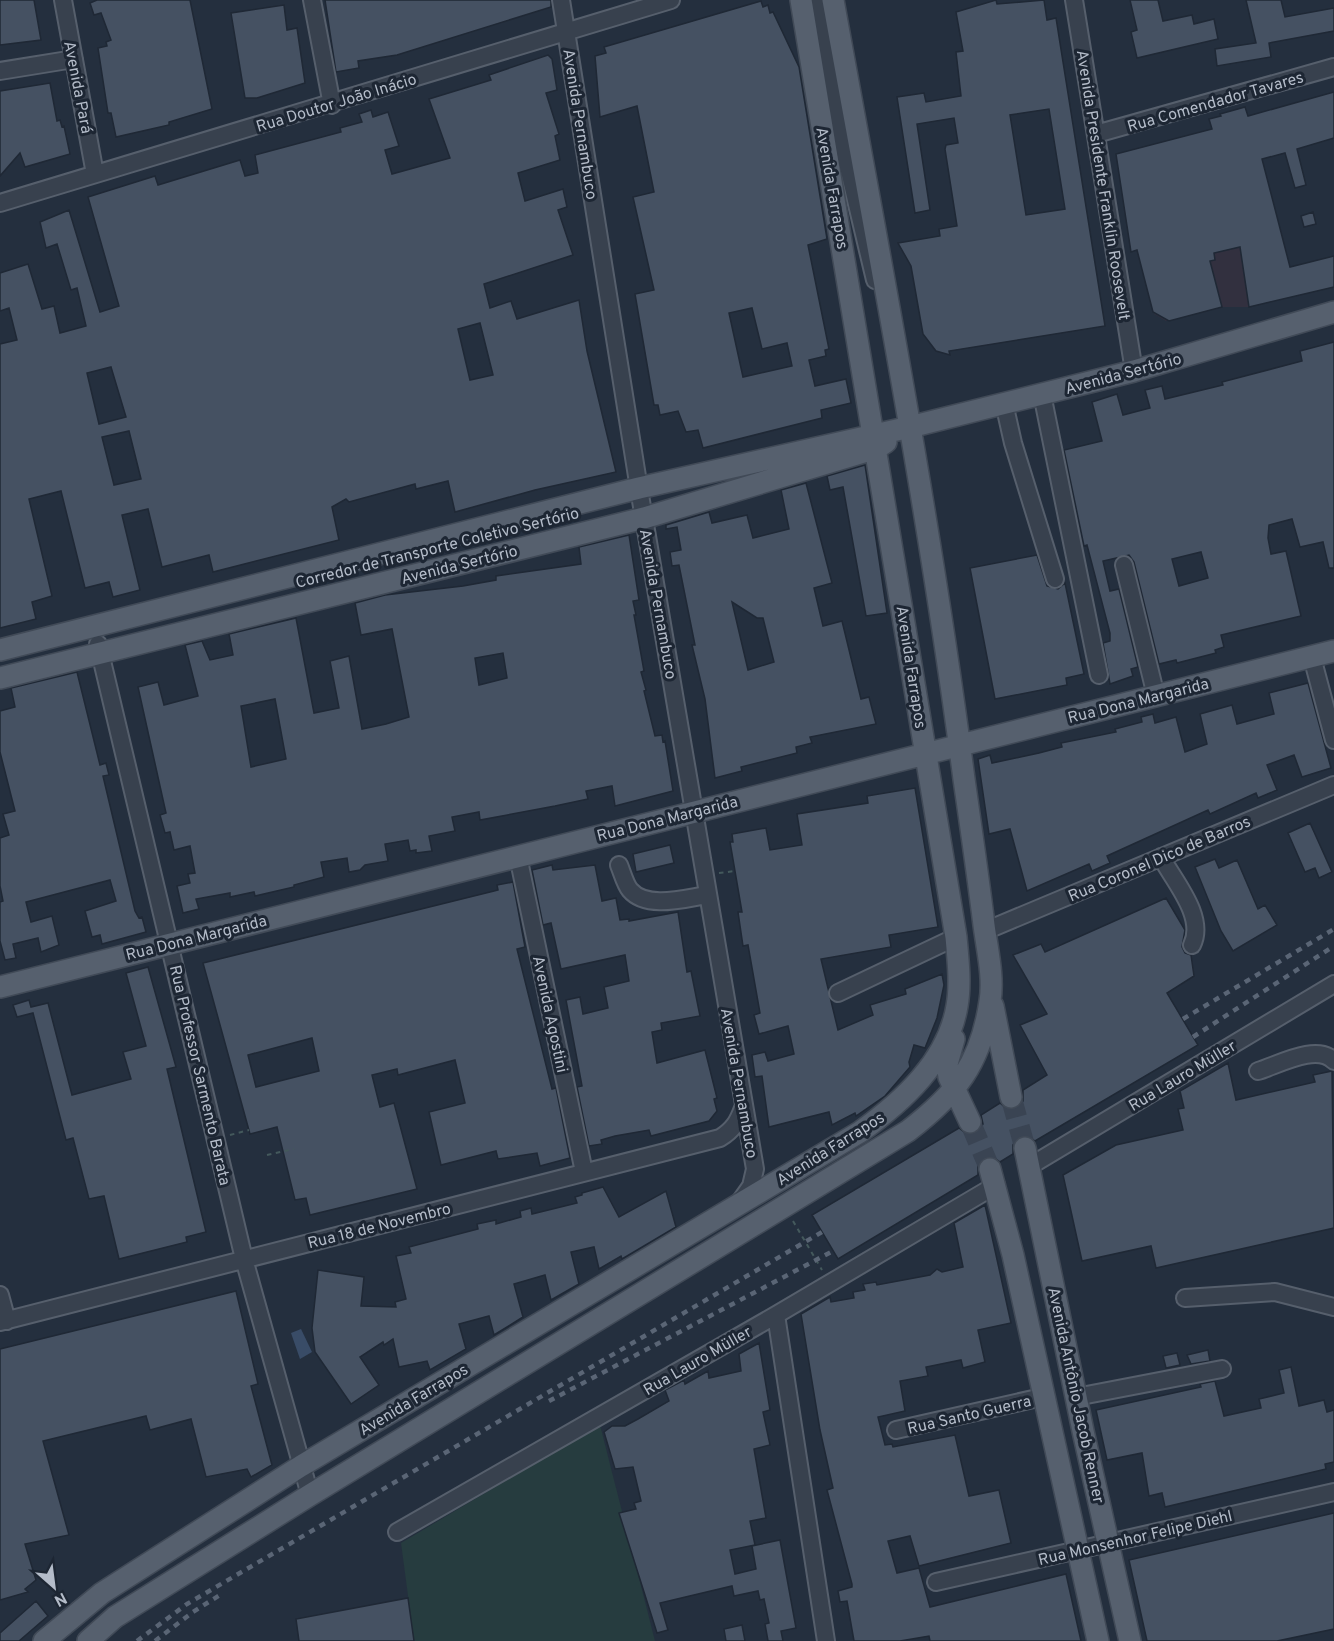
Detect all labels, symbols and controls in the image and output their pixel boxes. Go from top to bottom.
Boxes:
street label: Avenida Pará [58,39,96,136]
street label: Avenida Pernambuco [557,47,601,201]
street label: Avenida Presidente Franklin Roosevelt [1071,49,1133,322]
street label: Rua Comendador Tavares [1125,68,1306,138]
street label: Rua Doutor João Inácio [254,70,419,138]
street label: Avenida Farrapos [810,126,852,251]
street label: Avenida Sertório [1063,350,1184,400]
street label: Corredor de Transporte Coletivo Sertório [294,504,581,594]
street label: Avenida Pernambuco [634,528,680,681]
street label: Avenida Sertório [399,542,520,590]
street label: Avenida Farrapos [890,605,930,730]
street label: Rua Dona Margarida [1066,675,1211,729]
street label: Rua Dona Margarida [595,793,740,847]
street label: Rua Coronel Dico de Barros [1066,812,1254,907]
street label: Rua Dona Margarida [124,912,269,966]
street label: Avenida Agostini [527,954,571,1075]
street label: Rua Professor Sarmento Barata [164,963,234,1187]
street label: Avenida Pernambuco [715,1007,761,1160]
street label: Rua Lauro Müller [1126,1037,1240,1117]
street label: Avenida Farrapos [773,1108,889,1191]
street label: Rua 18 de Novembro [306,1199,453,1254]
street label: Avenida Antônio Jacob Renner [1042,1285,1108,1505]
street label: Rua Lauro Müller [640,1323,756,1401]
street label: Avenida Farrapos [356,1360,472,1441]
street label: Rua Santo Guerra [906,1392,1033,1440]
street label: Rua Monsenhor Felipe Diehl [1036,1507,1234,1571]
north arrow [24,1557,84,1617]
text: N [50,1587,70,1610]

